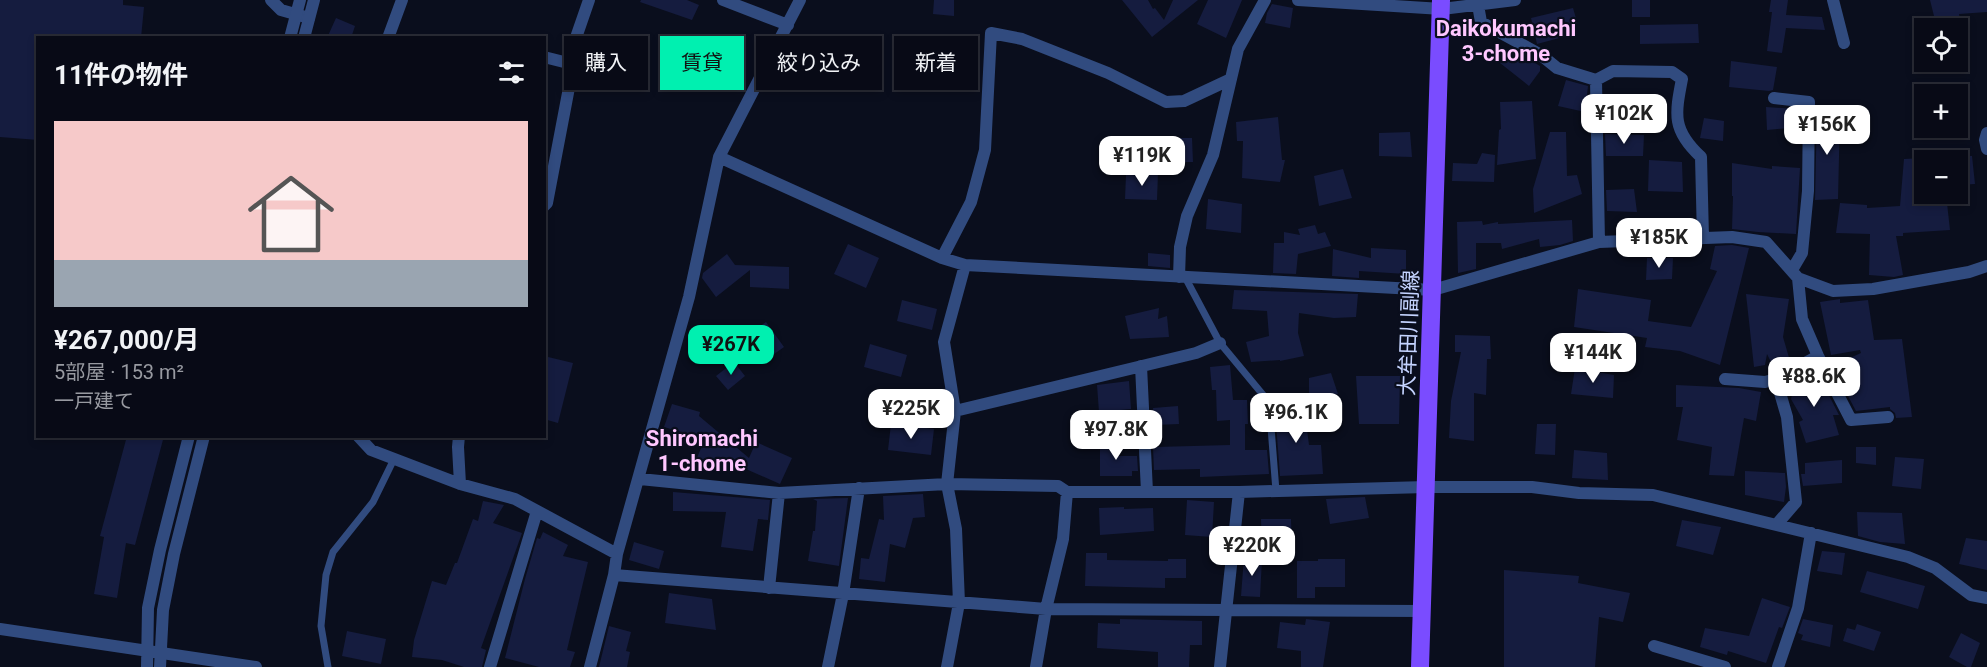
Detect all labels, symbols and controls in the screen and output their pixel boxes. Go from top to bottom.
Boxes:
district label: Daikokumachi 3-chome [1436,16,1576,66]
map controls [1914,18,1968,204]
button: locate [1914,18,1968,72]
chip: 購入 [564,36,648,90]
chip: 賃貸 [660,36,744,90]
chip: 絞り込み [756,36,882,90]
chip: 新着 [894,36,978,90]
icon: filters [495,56,528,89]
text: 11件の物件 [54,60,188,90]
button: + [1914,84,1968,138]
pin: ¥102K [1582,94,1666,145]
text: ¥102K [1595,101,1653,125]
pin: ¥156K [1785,105,1869,156]
text: ¥156K [1798,112,1856,136]
pin: ¥119K [1100,136,1184,187]
text: ¥119K [1113,143,1171,167]
button: − [1914,150,1968,204]
icon: home [237,160,345,268]
pin: ¥185K [1617,218,1701,269]
text: ¥185K [1630,225,1688,249]
street label: 大牟田川副線 [1395,270,1423,396]
text: ¥267,000/月 [54,325,200,355]
pin: ¥267K [689,325,773,376]
text: ¥267K [702,332,760,356]
pin: ¥144K [1551,333,1635,384]
text: ¥144K [1564,340,1622,364]
pin: ¥88.6K [1765,357,1863,408]
text: 5部屋 · 153 m² [54,360,184,384]
text: ¥88.6K [1782,364,1846,388]
text: 一戸建て [54,389,134,413]
pin: ¥225K [869,389,953,440]
pin: ¥96.1K [1247,393,1345,444]
text: ¥225K [882,396,940,420]
text: ¥96.1K [1264,400,1328,424]
pin: ¥97.8K [1067,410,1165,461]
text: ¥97.8K [1084,417,1148,441]
district label: Shiromachi 1-chome [646,426,758,476]
pin: ¥220K [1210,526,1294,577]
text: ¥220K [1223,533,1281,557]

